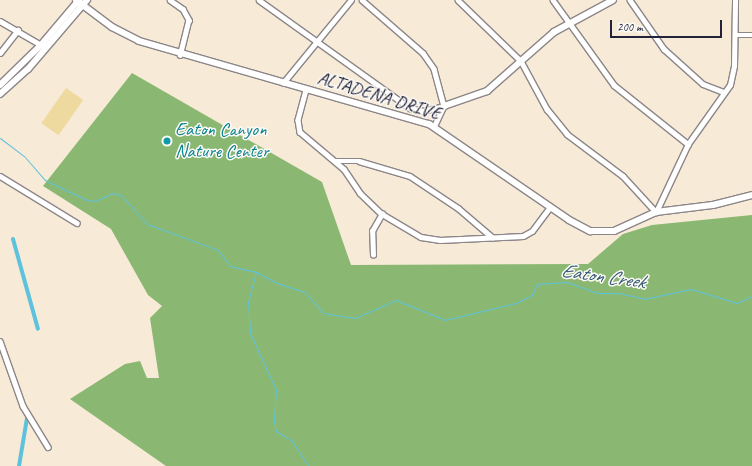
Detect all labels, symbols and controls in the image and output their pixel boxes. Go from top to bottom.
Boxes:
scale bar [612,12,724,38]
text: 200 m [617,19,643,35]
street label: ALTADENA DRIVE [315,66,443,126]
place label: Eaton Canyon Nature Center [175,119,269,163]
marker: Eaton Canyon Nature Center [162,136,172,146]
water label: Eaton Creek [560,258,646,294]

